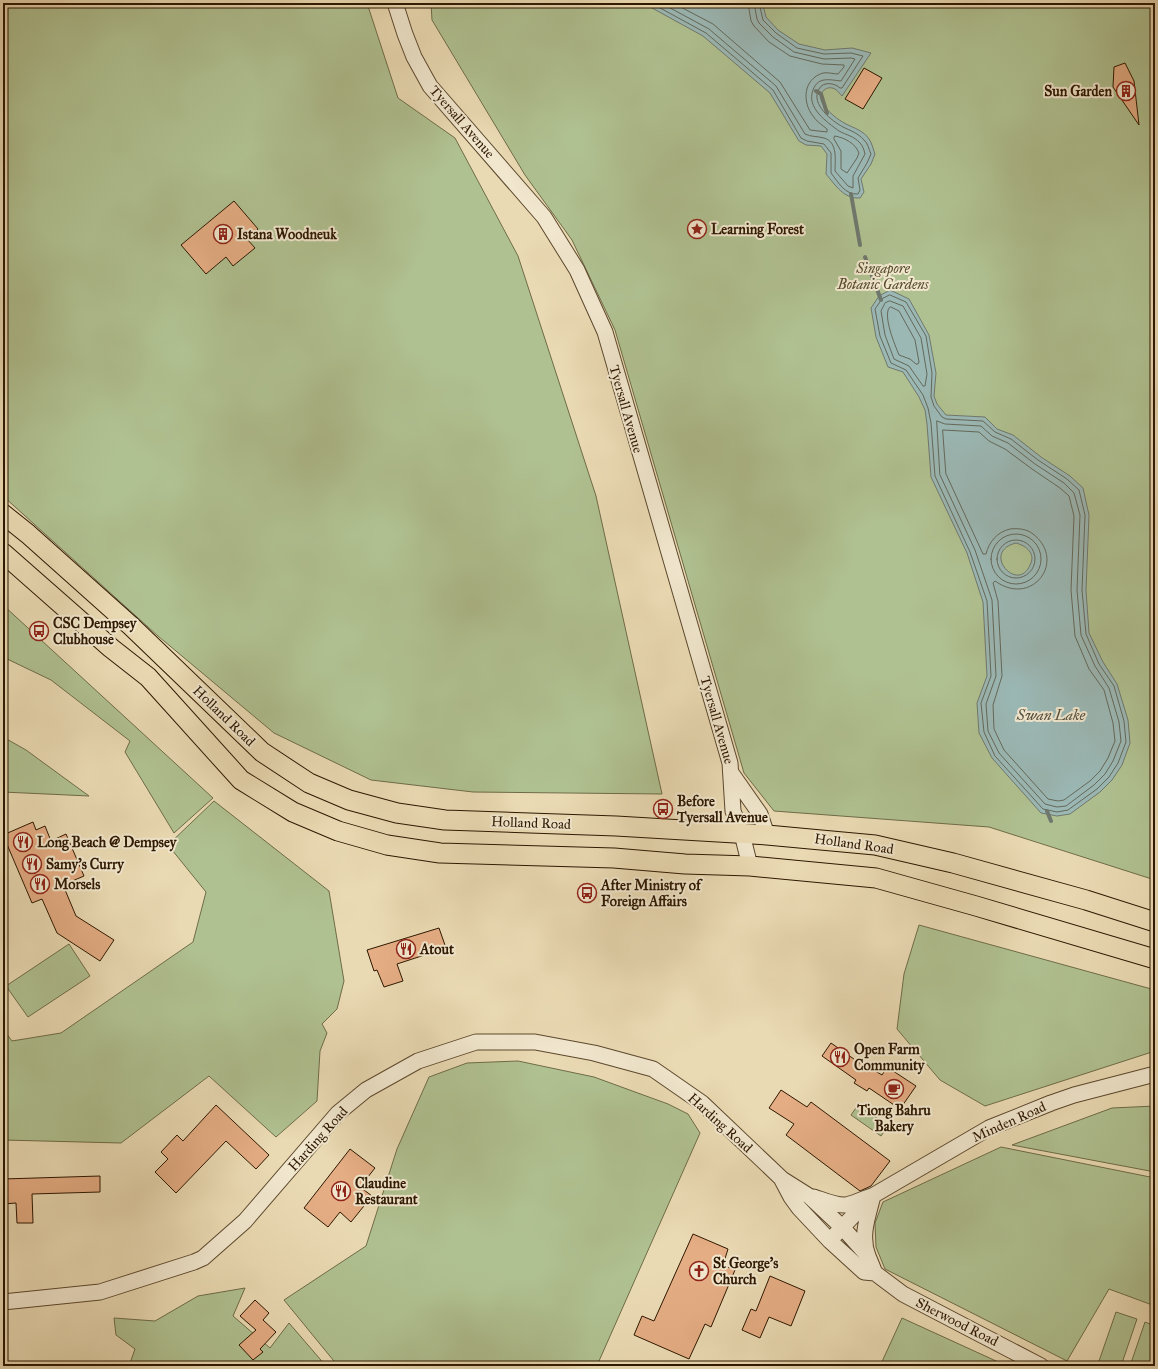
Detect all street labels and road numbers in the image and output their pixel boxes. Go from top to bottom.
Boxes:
street label: Tyersall Avenue [426,82,498,162]
street label: Tyersall Avenue [605,363,647,455]
street label: Tyersall Avenue [696,674,738,766]
street label: Holland Road [189,682,259,750]
street label: Holland Road [491,813,571,833]
street label: Holland Road [813,830,895,858]
street label: Harding Road [684,1090,756,1156]
street label: Minden Road [969,1098,1049,1146]
street label: Harding Road [285,1103,351,1175]
street label: Sherwood Road [913,1294,1001,1350]

